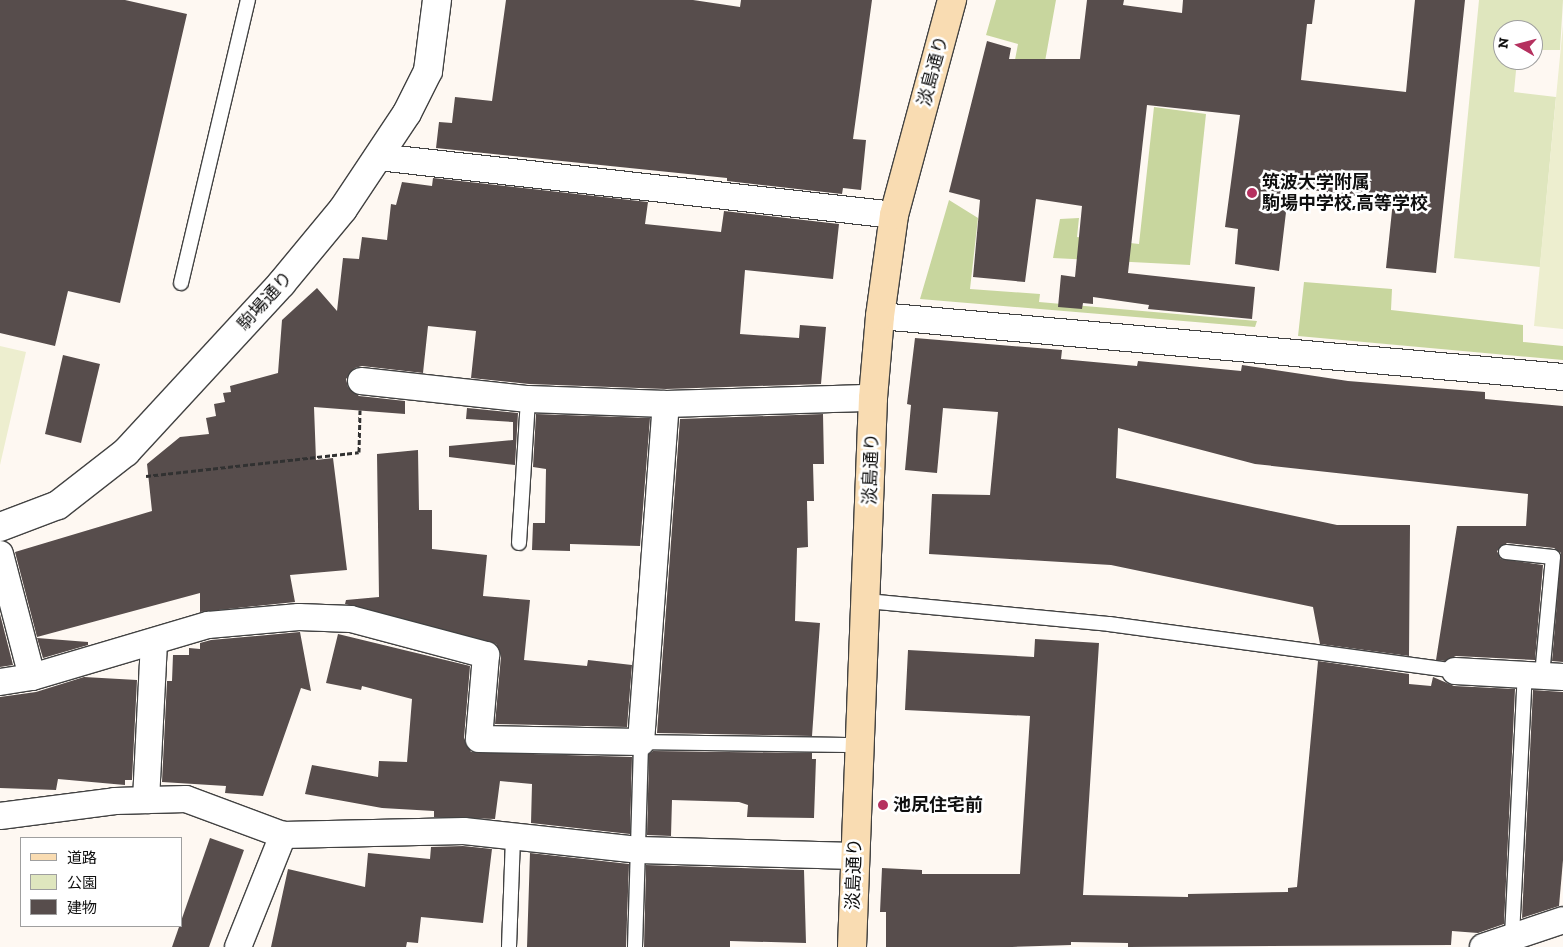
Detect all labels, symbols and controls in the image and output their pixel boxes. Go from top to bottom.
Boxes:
north arrow [1493,20,1543,70]
street label: 淡島通り [913,33,953,109]
text: N [1494,37,1513,49]
place label: 筑波大学附属 駒場中学校,高等学校 [1262,172,1428,214]
marker: 筑波大学附属 駒場中学校,高等学校 [1246,187,1258,199]
street label: 駒場通り [233,267,297,335]
street label: 淡島通り [859,433,883,505]
place label: 池尻住宅前 [893,794,983,816]
marker: 池尻住宅前 [877,799,889,811]
legend [20,837,182,927]
street label: 淡島通り [842,838,866,910]
text: 道路 [67,849,97,867]
text: 公園 [67,874,97,892]
text: 建物 [67,899,97,917]

